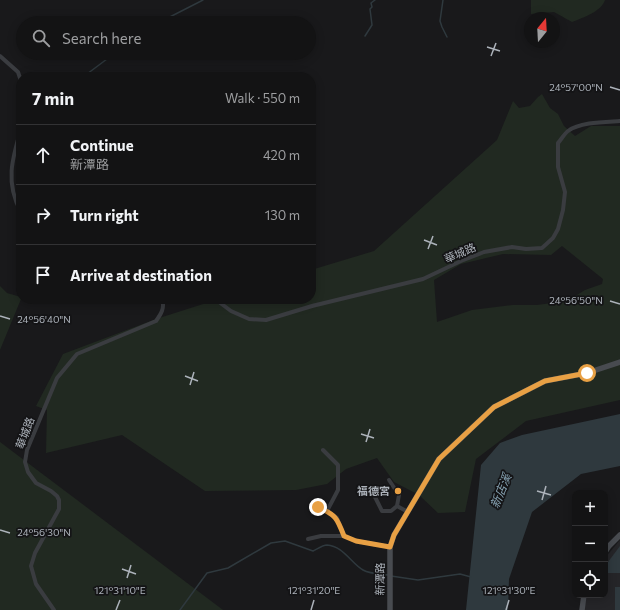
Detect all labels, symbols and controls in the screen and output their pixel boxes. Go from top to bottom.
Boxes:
north arrow [524,12,560,48]
search box [16,16,316,60]
icon: search [30,27,52,49]
text: Search here [62,29,141,47]
text: 24°57'00"N [549,81,603,93]
text: 7 min [32,88,74,109]
text: Walk · 550 m [225,90,300,106]
text: Continue [70,136,134,154]
icon: ahead [32,144,54,166]
text: 420 m [263,147,300,163]
text: 新潭路 [70,156,109,172]
icon: right [32,204,54,226]
text: Turn right [70,206,139,224]
text: 130 m [265,207,300,223]
street label: 華城路 [442,240,478,265]
icon: arrive [32,264,54,286]
text: Arrive at destination [70,266,212,284]
text: 24°56'50"N [549,294,603,306]
text: 24°56'40"N [17,313,71,325]
route start [578,364,596,382]
street label: 華城路 [13,415,36,451]
water label: 新店溪 [487,469,514,510]
place label: 福德宮 [357,484,390,497]
marker: 福德宮 [393,486,403,496]
map controls [572,490,608,598]
button: + [572,490,608,526]
route end [309,498,327,516]
text: 24°56'30"N [17,526,71,538]
button: − [572,526,608,562]
street label: 新潭路 [373,562,386,596]
button: locate [572,562,608,598]
text: 121°31'10"E [94,584,146,596]
text: 121°31'20"E [288,584,340,596]
text: 121°31'30"E [483,584,535,596]

